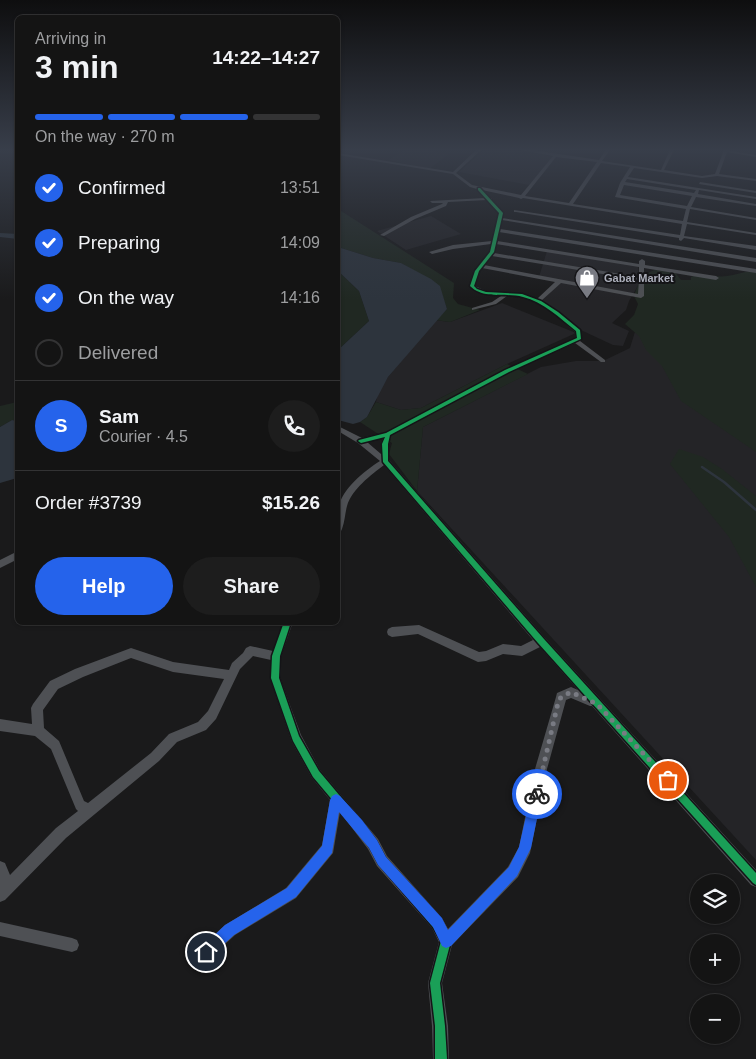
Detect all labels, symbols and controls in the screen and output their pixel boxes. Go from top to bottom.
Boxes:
text: Arriving in [35,30,106,47]
text: 14:22–14:27 [212,47,320,68]
text: 3 min [35,49,119,85]
text: On the way · 270 m [35,128,175,145]
icon: check [35,174,63,202]
text: Confirmed [78,177,166,198]
text: 13:51 [280,179,320,196]
icon: check [35,229,63,257]
text: Preparing [78,232,160,253]
text: 14:09 [280,234,320,251]
shop icon: Gabat Market [574,265,600,299]
place label: Gabat Market [604,272,674,284]
icon: check [35,284,63,312]
text: On the way [78,287,174,308]
text: 14:16 [280,289,320,306]
text: Delivered [78,342,158,363]
button: phone [268,400,320,452]
text: Sam [99,406,139,427]
text: S [55,415,67,436]
text: Courier · 4.5 [99,428,188,445]
text: Order #3739 [35,492,142,513]
text: $15.26 [262,492,320,513]
button: Help [35,557,173,615]
button: Share [183,557,320,615]
pin [647,759,689,801]
icon: bag [654,766,682,794]
courier [512,769,562,819]
icon: bike [523,780,551,808]
map controls [690,874,740,1044]
button: layers [690,874,740,924]
pin [185,931,227,973]
button: + [690,934,740,984]
icon: home [192,938,220,966]
button: − [690,994,740,1044]

